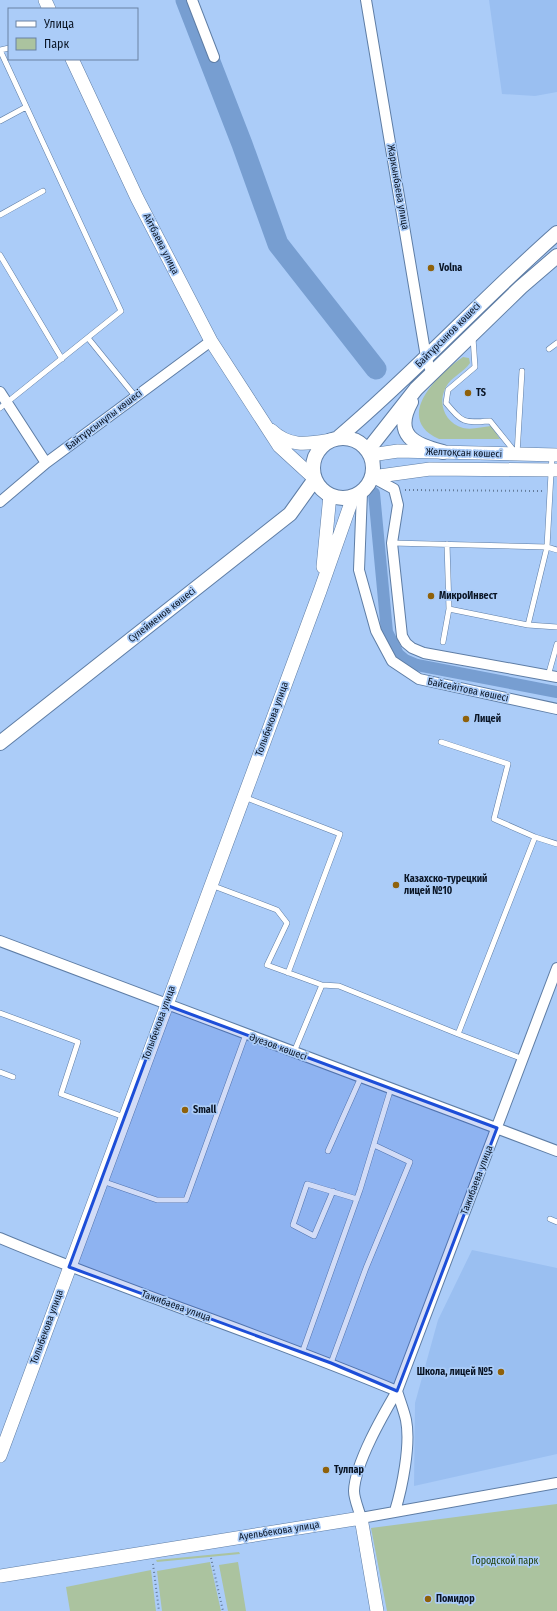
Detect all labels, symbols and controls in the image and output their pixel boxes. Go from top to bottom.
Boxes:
legend [8,8,138,60]
text: Улица [43,17,74,31]
text: Парк [44,37,70,51]
street label: Жаркынбаева улица [385,143,411,231]
street label: Айтбаева улица [140,212,182,277]
place label: Volna [438,262,462,274]
marker: Volna [426,263,436,273]
street label: Байтұрсынов көшесі [412,299,483,370]
street label: Байтұрсынұлы көшесі [63,386,145,453]
place label: TS [476,387,486,399]
marker: TS [463,388,473,398]
street label: Желтоқсан көшесі [426,445,502,460]
street label: Сүлейменов көшесі [125,584,198,645]
place label: МикроИнвест [439,590,498,602]
marker: МикроИнвест [426,591,436,601]
street label: Байсейітова көшесі [426,675,510,704]
street label: Толыбекова улица [253,680,291,758]
place label: Лицей [474,713,501,725]
marker: Лицей [461,714,471,724]
place label: Казахско-турецкий лицей №10 [404,873,487,897]
marker: Казахско-турецкий лицей №10 [391,880,401,890]
street label: Толыбекова улица [140,984,178,1062]
street label: Әуезов көшесі [247,1030,309,1063]
place label: Small [193,1104,216,1116]
marker: Small [180,1105,190,1115]
street label: Тажибаева улица [458,1144,496,1216]
street label: Толыбекова улица [28,1288,66,1366]
street label: Тажибаева улица [140,1288,212,1324]
place label: Школа, лицей №5 [417,1366,493,1378]
marker: Школа, лицей №5 [496,1367,506,1377]
place label: Тулпар [334,1464,364,1476]
marker: Тулпар [321,1465,331,1475]
street label: Ауельбекова улица [238,1519,320,1543]
park label: Городской парк [472,1555,539,1567]
place label: Помидор [436,1593,475,1605]
marker: Помидор [423,1594,433,1604]

